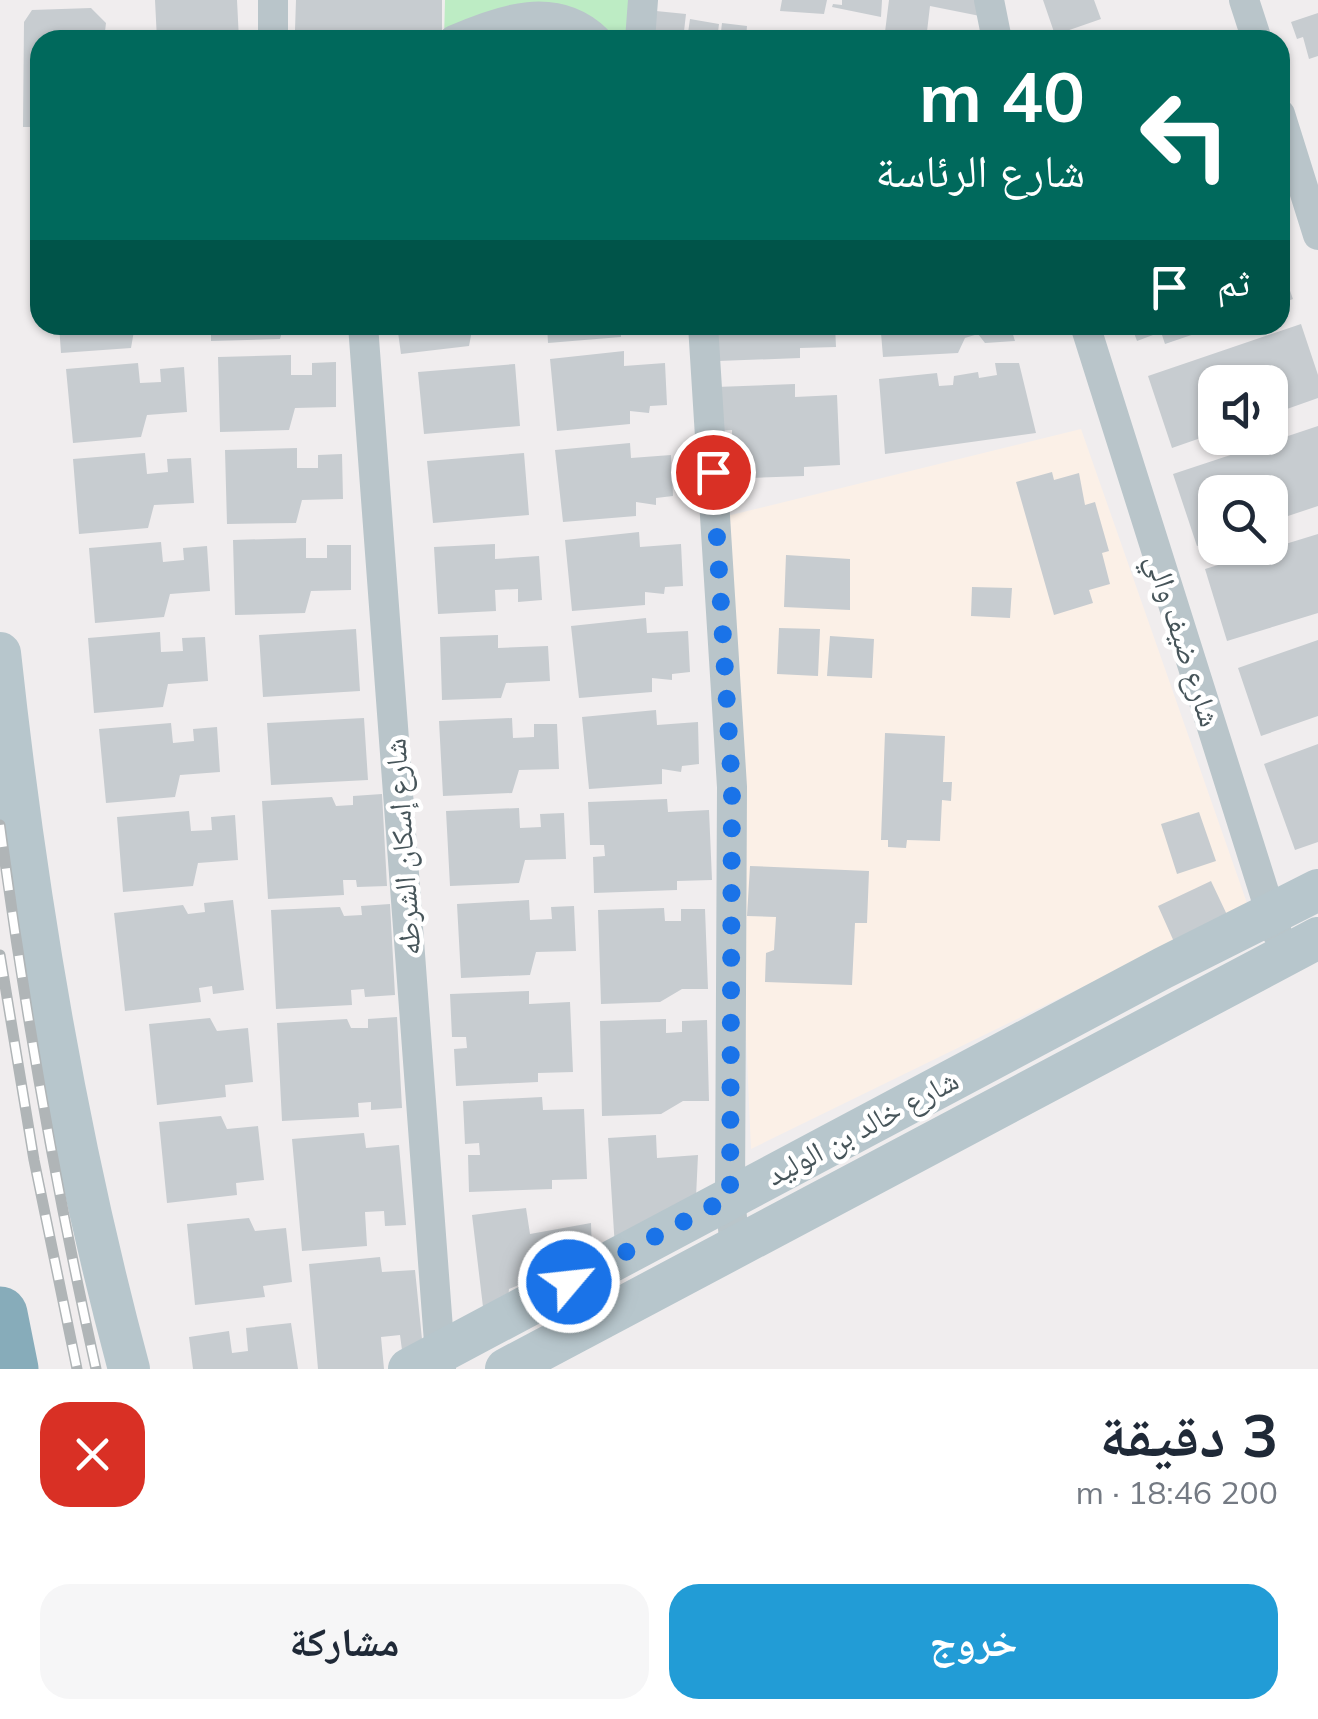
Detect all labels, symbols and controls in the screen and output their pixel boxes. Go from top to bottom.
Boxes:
text: 40 m [919,52,1085,140]
icon: left [1120,70,1250,200]
text: شارع الرئاسة [876,142,1085,198]
text: ثم [1217,258,1250,306]
icon: arrive [1142,260,1197,315]
map controls [1198,365,1288,565]
button: sound [1198,365,1288,455]
pin [671,430,756,515]
icon: arrive [686,445,741,500]
button: search [1198,475,1288,565]
street label: شارع ضيف والي [1133,549,1230,733]
street label: شارع إسكان الشرطه [375,737,430,957]
street label: شارع خالد بن الوليد [759,1060,965,1195]
position arrow [517,1230,621,1334]
text: 3 دقيقة [1100,1397,1278,1472]
button: close [40,1402,145,1507]
text: 200 m · 18:46 [1076,1472,1278,1512]
button: مشاركة [40,1584,649,1699]
button: خروج [669,1584,1278,1699]

